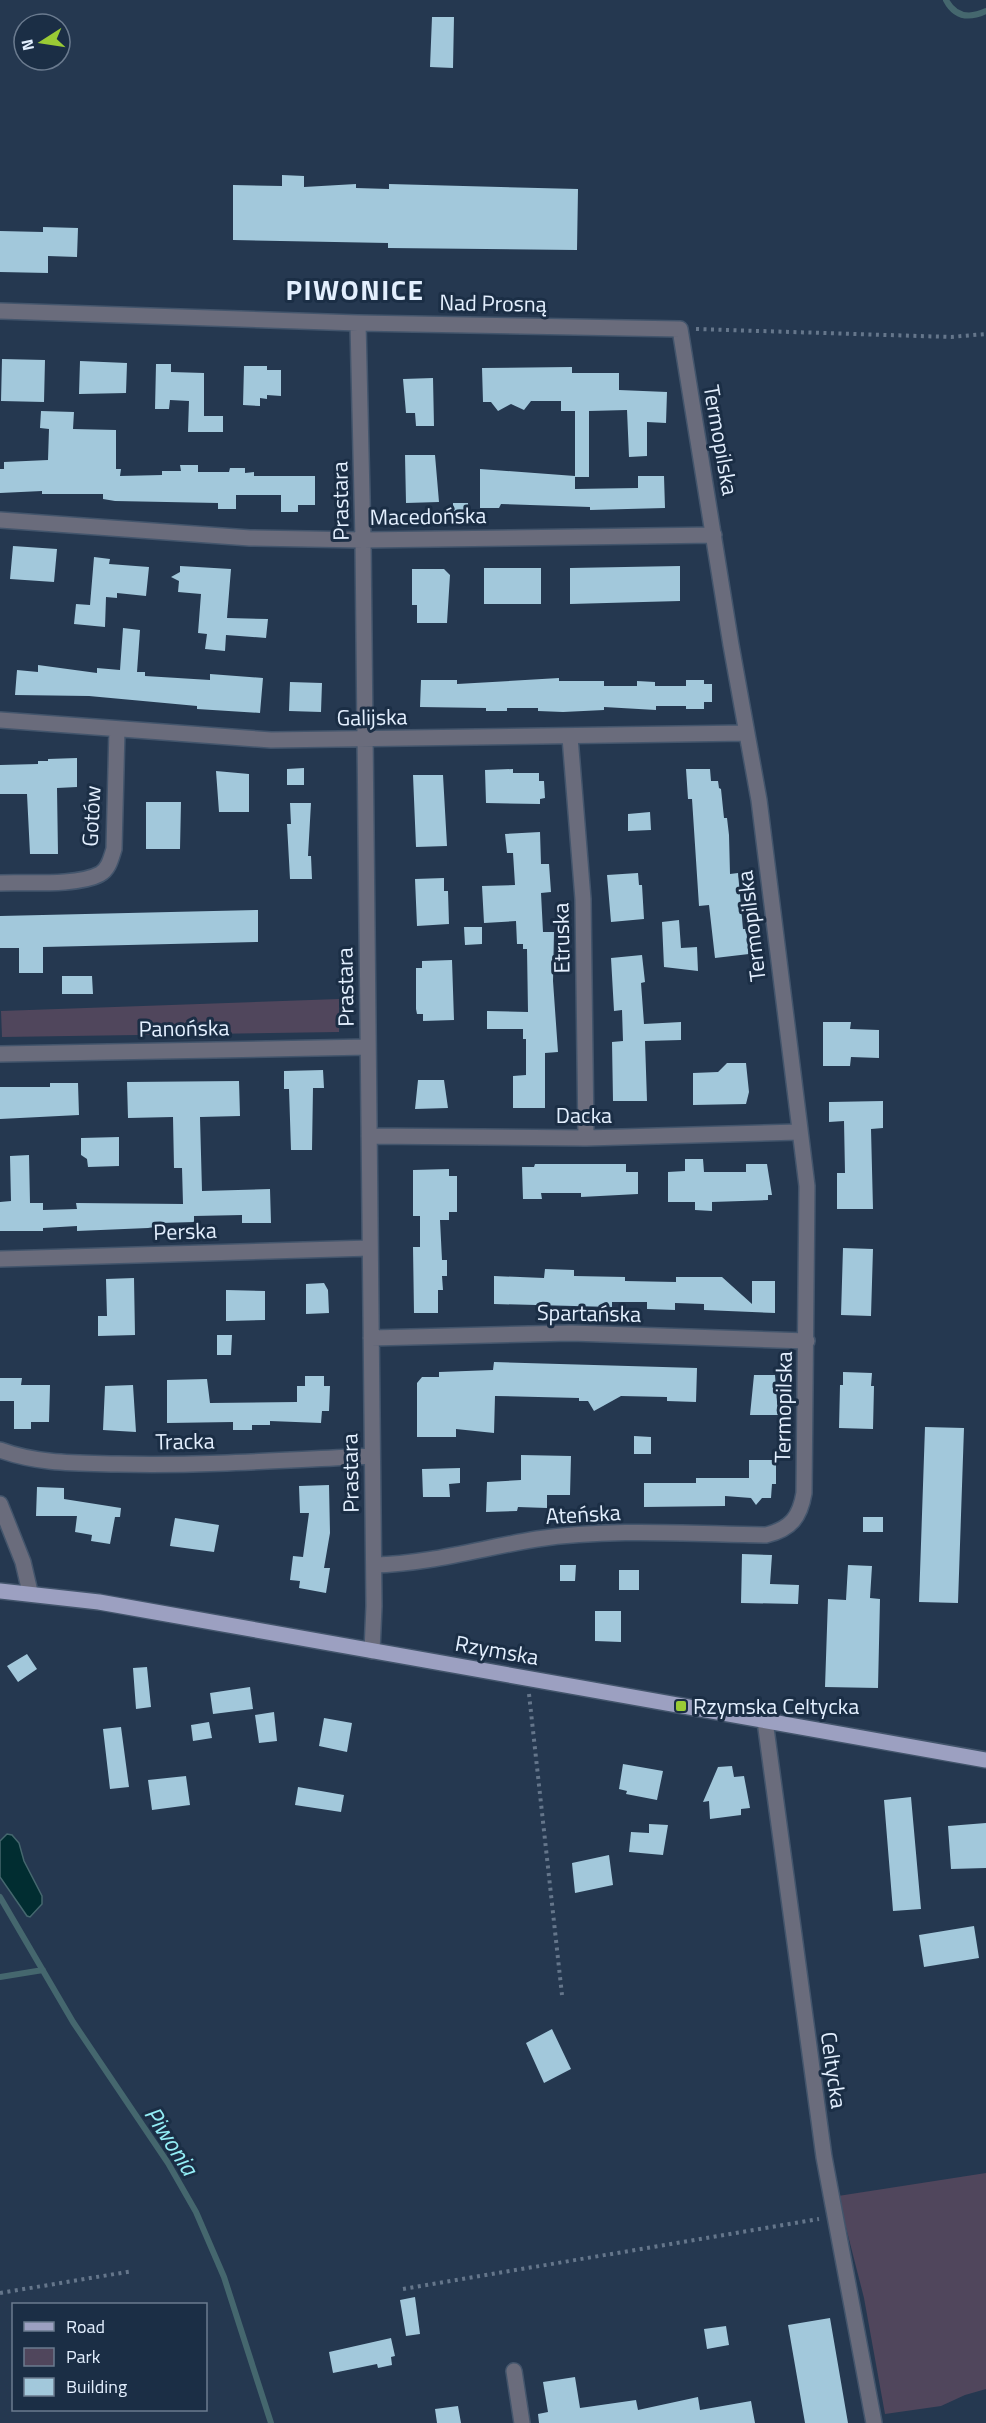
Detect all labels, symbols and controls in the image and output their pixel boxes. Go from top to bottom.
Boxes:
north arrow [12,12,72,72]
text: N [14,37,40,53]
district label: PIWONICE [286,268,424,311]
street label: Nad Prosną [439,285,547,321]
street label: Termopilska [695,382,747,498]
street label: Prastara [322,461,358,541]
street label: Macedońska [369,498,487,534]
street label: Galijska [336,699,408,735]
street label: Gotów [72,784,110,847]
street label: Termopilska [727,869,775,983]
street label: Etruska [543,902,579,974]
street label: Prastara [327,947,363,1027]
street label: Panońska [138,1010,230,1046]
street label: Dacka [556,1098,612,1132]
street label: Perska [153,1213,217,1249]
street label: Spartańska [536,1295,642,1331]
street label: Termopilska [765,1351,801,1463]
street label: Tracka [155,1423,215,1459]
street label: Prastara [332,1433,368,1513]
street label: Ateńska [545,1495,621,1533]
street label: Rzymska [453,1626,541,1674]
place label: Rzymska Celtycka [693,1689,859,1723]
marker: Rzymska Celtycka [674,1699,688,1713]
street label: Celtycka [812,2029,856,2111]
water label: Piwonia [136,2099,209,2184]
legend [12,2303,207,2411]
text: Road [66,2313,105,2340]
text: Park [66,2343,101,2370]
text: Building [66,2373,127,2400]

